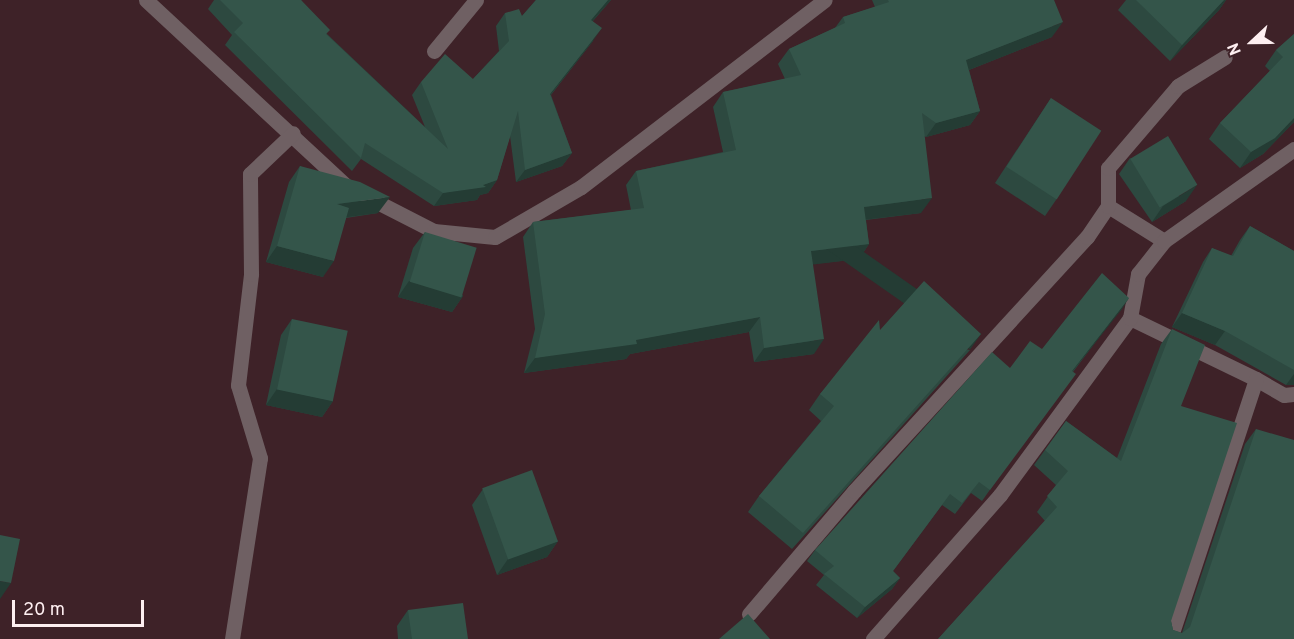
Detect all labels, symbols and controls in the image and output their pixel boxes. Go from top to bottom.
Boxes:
north arrow [1222,12,1282,72]
text: N [1224,40,1247,58]
scale bar [15,588,147,626]
text: 20 m [23,599,65,622]

